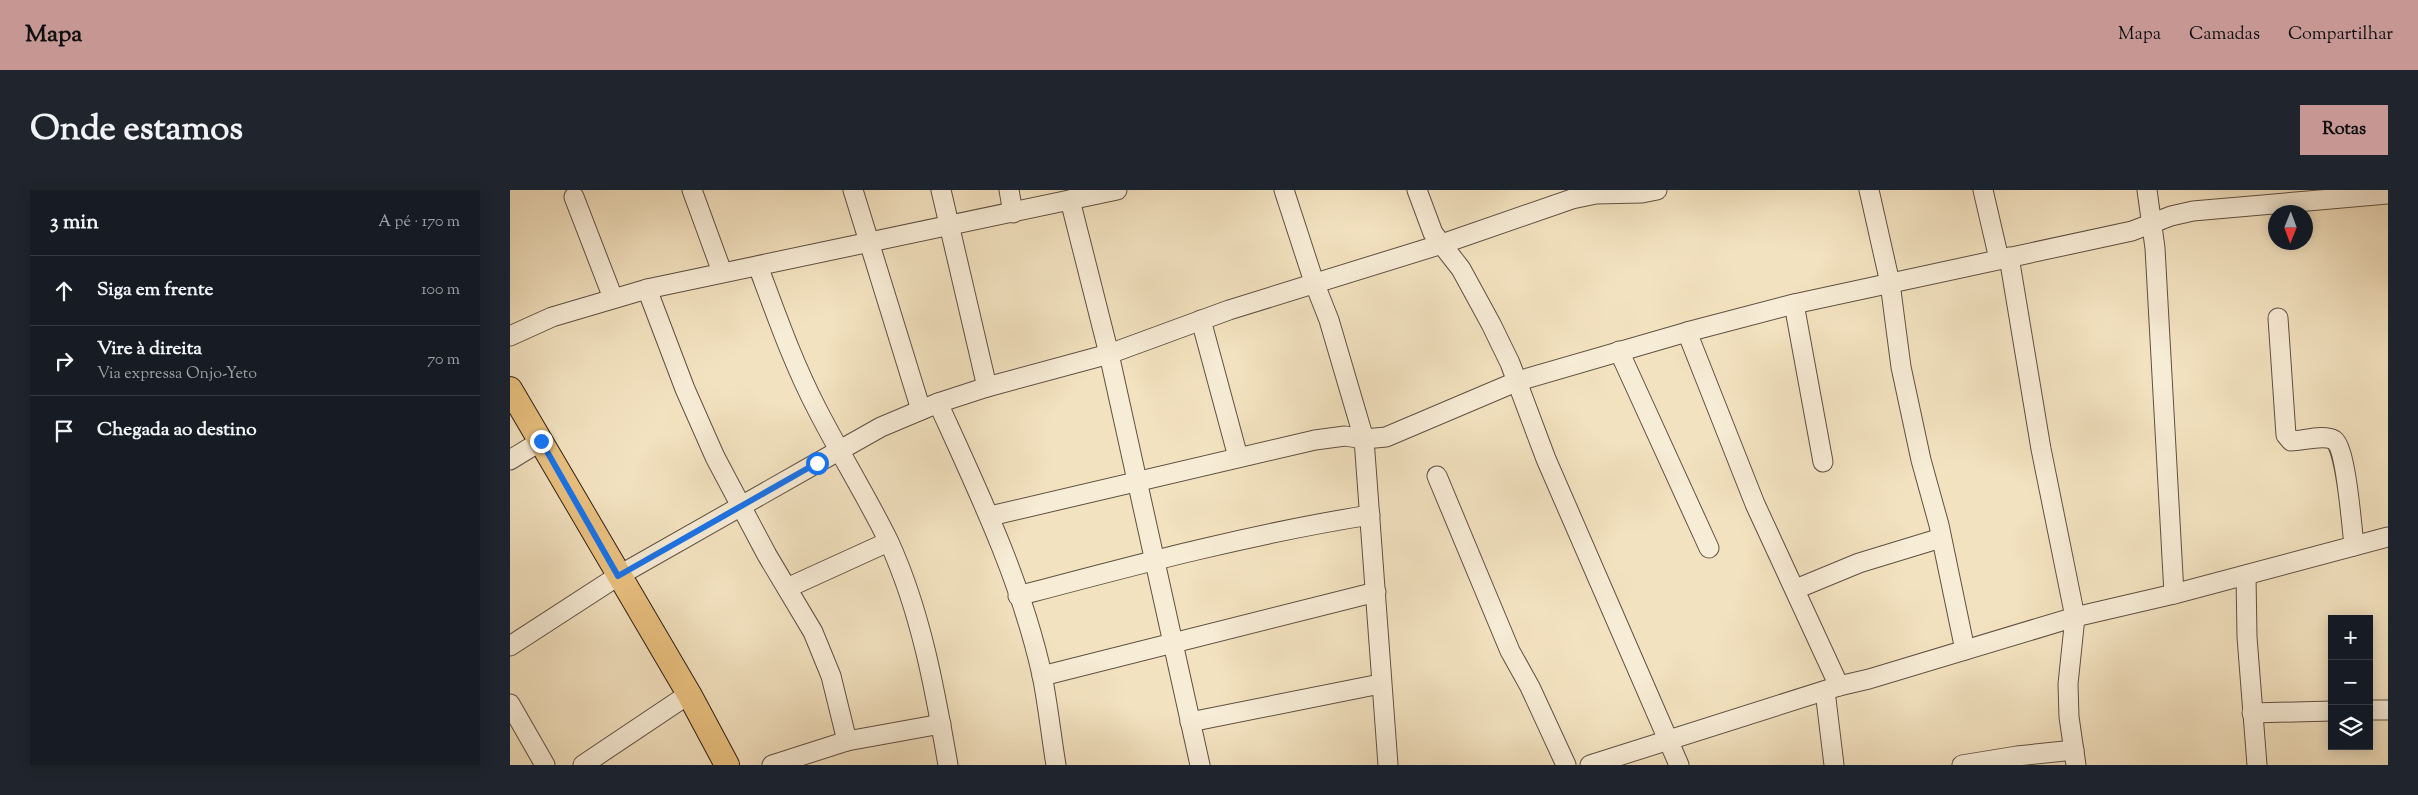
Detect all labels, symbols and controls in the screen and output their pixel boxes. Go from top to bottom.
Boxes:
text: Mapa [25,18,82,52]
text: Mapa [2118,22,2161,48]
text: Camadas [2189,22,2260,48]
text: Compartilhar [2288,22,2393,48]
text: Onde estamos [30,105,243,156]
button: Rotas [2300,105,2388,155]
north arrow [2268,205,2313,250]
text: 3 min [50,208,99,238]
text: A pé · 170 m [378,211,460,234]
icon: ahead [50,277,78,305]
text: Siga em frente [97,277,213,304]
text: 100 m [421,279,460,302]
text: Vire à direita [97,336,202,363]
icon: right [50,347,78,375]
text: 70 m [427,349,460,372]
text: Via expressa Onjo-Yeto [97,363,257,386]
icon: arrive [50,417,78,445]
text: Chegada ao destino [97,417,257,444]
route end [530,430,553,453]
route start [806,452,829,475]
map controls [2328,615,2373,750]
button: + [2328,615,2373,660]
button: − [2328,660,2373,705]
button: layers [2328,705,2373,750]

